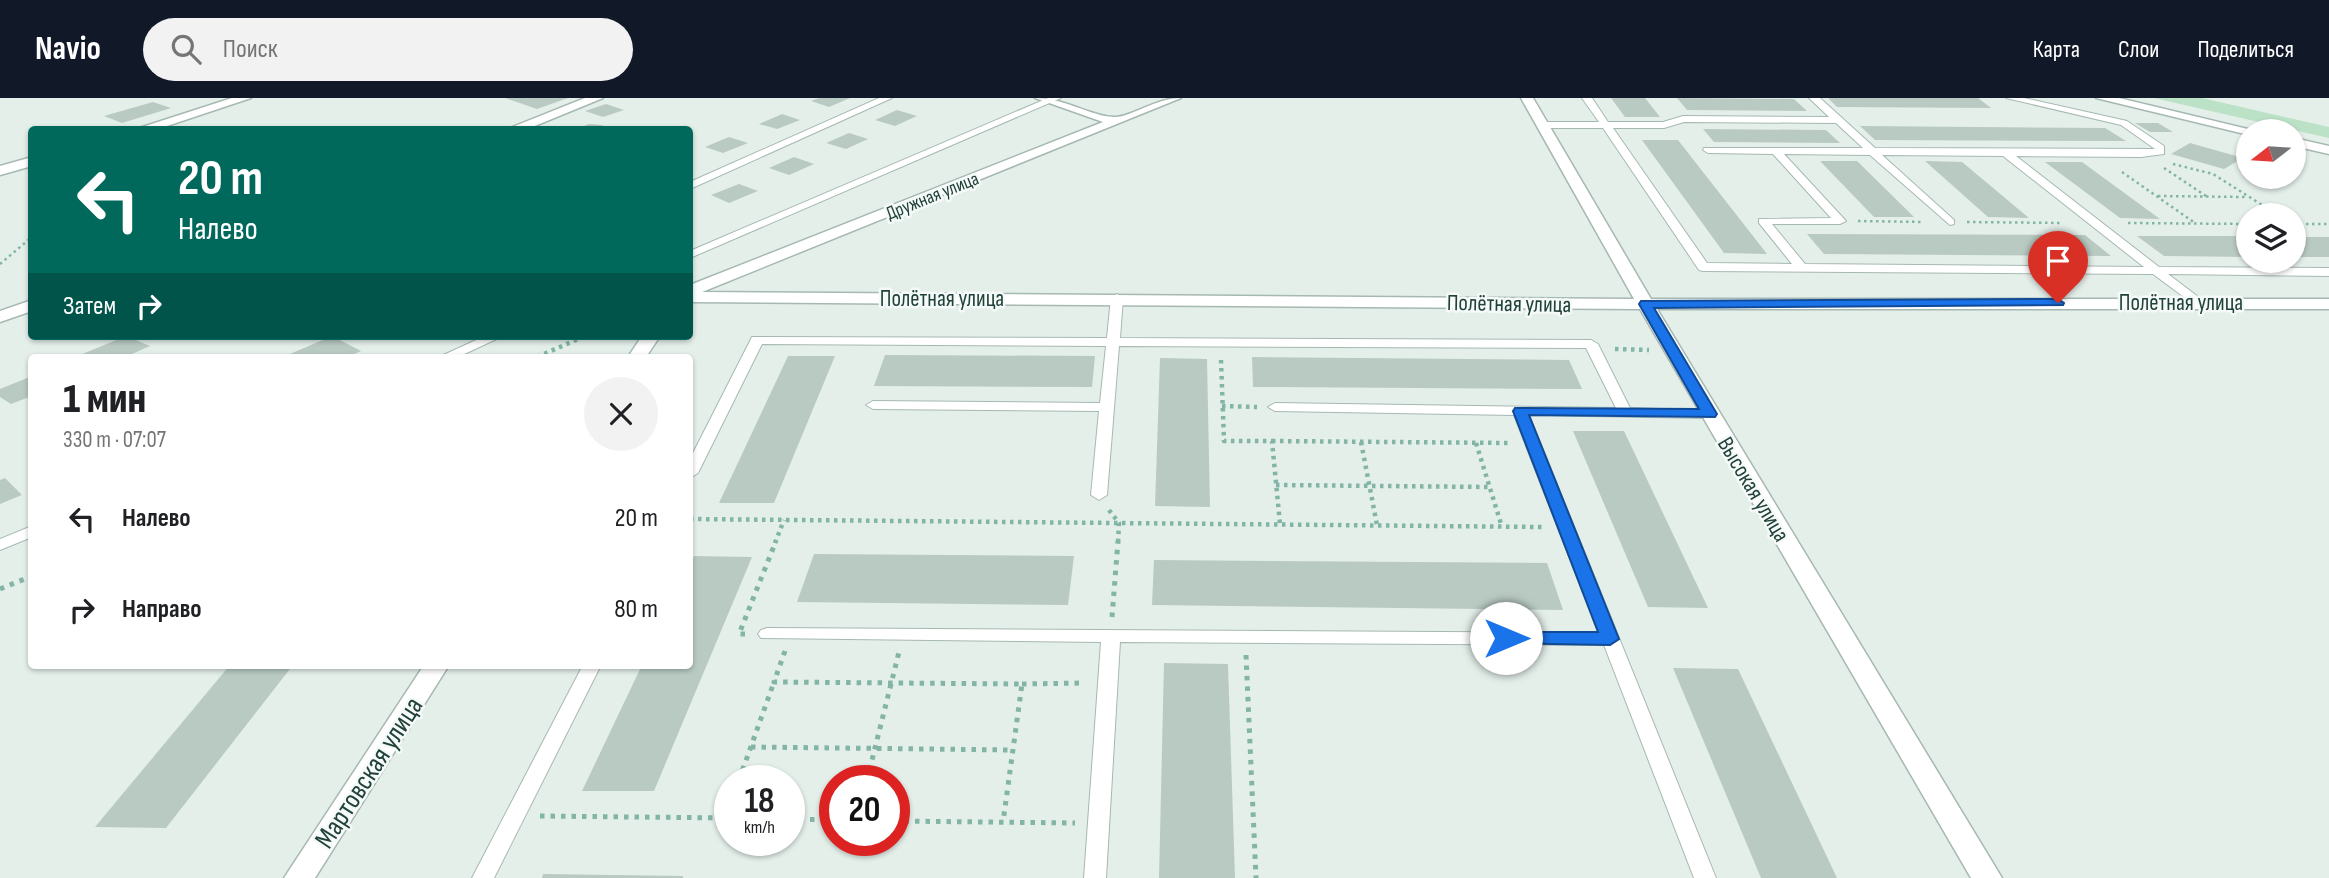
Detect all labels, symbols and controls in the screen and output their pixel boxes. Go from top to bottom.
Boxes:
search box [143,18,633,81]
text: Navio [35,29,101,69]
icon: search [167,30,205,68]
text: Поиск [223,34,278,65]
text: Карта [2033,35,2080,64]
text: Слои [2118,35,2159,64]
text: Поделиться [2197,35,2294,64]
north arrow [2236,119,2306,189]
map controls [2236,119,2306,273]
text: 20 m [178,150,263,209]
icon: left [63,154,154,245]
street label: Дружная улица [883,167,982,225]
button: layers [2236,203,2306,273]
text: Налево [178,210,258,249]
pin [2028,231,2088,303]
icon: arrive [2039,242,2077,280]
street label: Полётная улица [880,285,1004,313]
icon: right [130,287,168,325]
street label: Полётная улица [1447,289,1571,319]
street label: Полётная улица [2119,289,2243,317]
text: Затем [63,291,116,322]
text: 1 мин [63,374,146,425]
button: close [584,377,658,451]
text: 330 m · 07:07 [63,426,166,454]
street label: Высокая улица [1711,432,1795,547]
icon: left [63,500,101,538]
text: Налево [122,503,191,534]
text: 20 m [615,503,658,534]
icon: right [63,591,101,629]
text: Направо [122,594,201,625]
text: 80 m [614,594,658,625]
position arrow [1469,601,1543,675]
street label: Мартовская улица [308,691,430,855]
speed limit sign: 20 [819,765,910,856]
text: 18 [744,780,775,823]
text: km/h [744,817,775,838]

